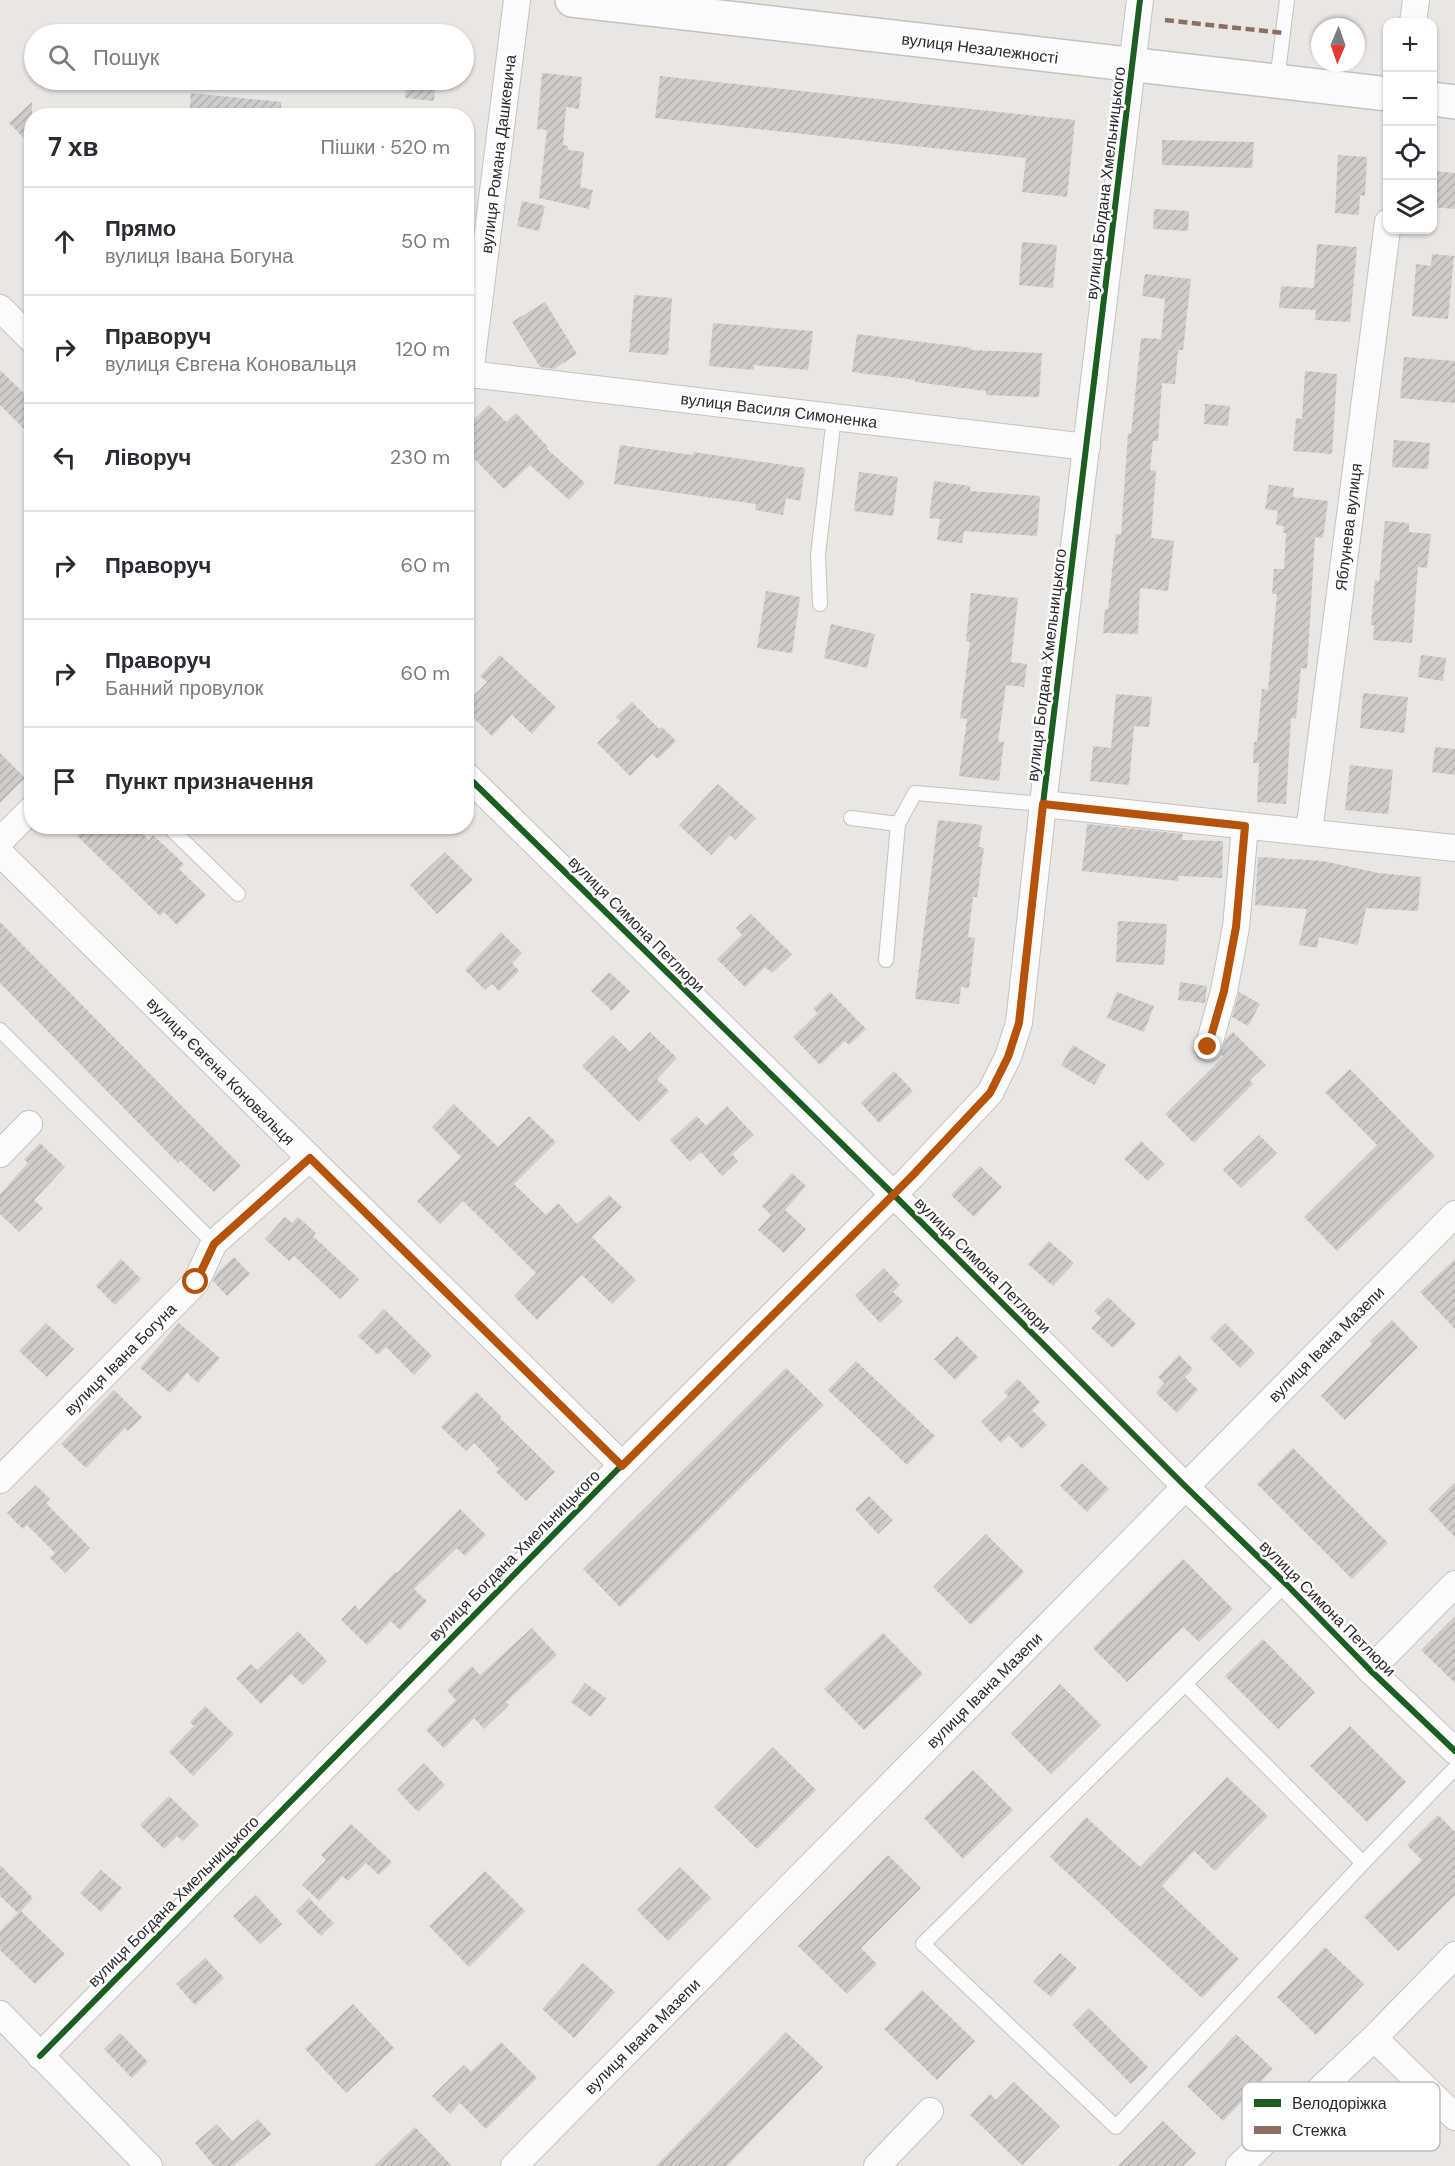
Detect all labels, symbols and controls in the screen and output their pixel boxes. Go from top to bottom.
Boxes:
north arrow [1311,18,1365,72]
map controls [1383,18,1437,234]
button: + [1383,18,1437,72]
search box [24,24,474,90]
street label: вулиця Незалежності [900,28,1060,69]
icon: search [45,41,78,74]
text: Пошук [93,43,159,72]
street label: вулиця Романа Дашкевича [476,53,521,255]
street label: вулиця Богдана Хмельницького [1081,65,1130,301]
button: − [1383,72,1437,126]
button: locate [1383,126,1437,180]
text: 7 хв [48,130,99,164]
text: Пішки · 520 m [321,134,450,160]
button: layers [1383,180,1437,234]
text: Прямо [105,214,176,243]
icon: ahead [48,225,81,258]
text: 50 m [401,228,450,254]
text: вулиця Івана Богуна [105,243,293,269]
text: Праворуч [105,322,211,351]
icon: right [48,333,81,366]
text: 120 m [396,336,450,362]
text: вулиця Євгена Коновальця [105,351,357,377]
street label: вулиця Василя Симоненка [679,388,879,433]
icon: left [48,441,81,474]
text: Ліворуч [105,443,191,472]
text: 230 m [390,444,450,470]
street label: Яблунева вулиця [1330,462,1367,592]
street label: вулиця Богдана Хмельницького [1022,547,1071,783]
icon: right [48,549,81,582]
text: Праворуч [105,551,211,580]
text: 60 m [401,552,450,578]
text: Праворуч [105,646,211,675]
icon: right [48,657,81,690]
text: 60 m [401,660,450,686]
text: Банний провулок [105,675,264,701]
icon: arrive [48,765,81,798]
text: Пункт призначення [105,767,314,796]
street label: вулиця Симона Петлюри [564,852,709,997]
street label: вулиця Євгена Коновальця [142,993,299,1150]
route end [1194,1033,1220,1059]
street label: вулиця Симона Петлюри [910,1193,1055,1338]
route start [182,1268,208,1294]
street label: вулиця Івана Мазепи [1264,1282,1389,1407]
street label: вулиця Івана Богуна [60,1299,181,1420]
street label: вулиця Богдана Хмельницького [424,1465,605,1646]
street label: вулиця Симона Петлюри [1255,1536,1400,1681]
street label: вулиця Івана Мазепи [922,1628,1047,1753]
street label: вулиця Богдана Хмельницького [83,1811,264,1992]
street label: вулиця Івана Мазепи [580,1974,705,2099]
legend [1242,2082,1440,2151]
text: Велодоріжка [1292,2093,1387,2114]
text: Стежка [1292,2120,1346,2141]

